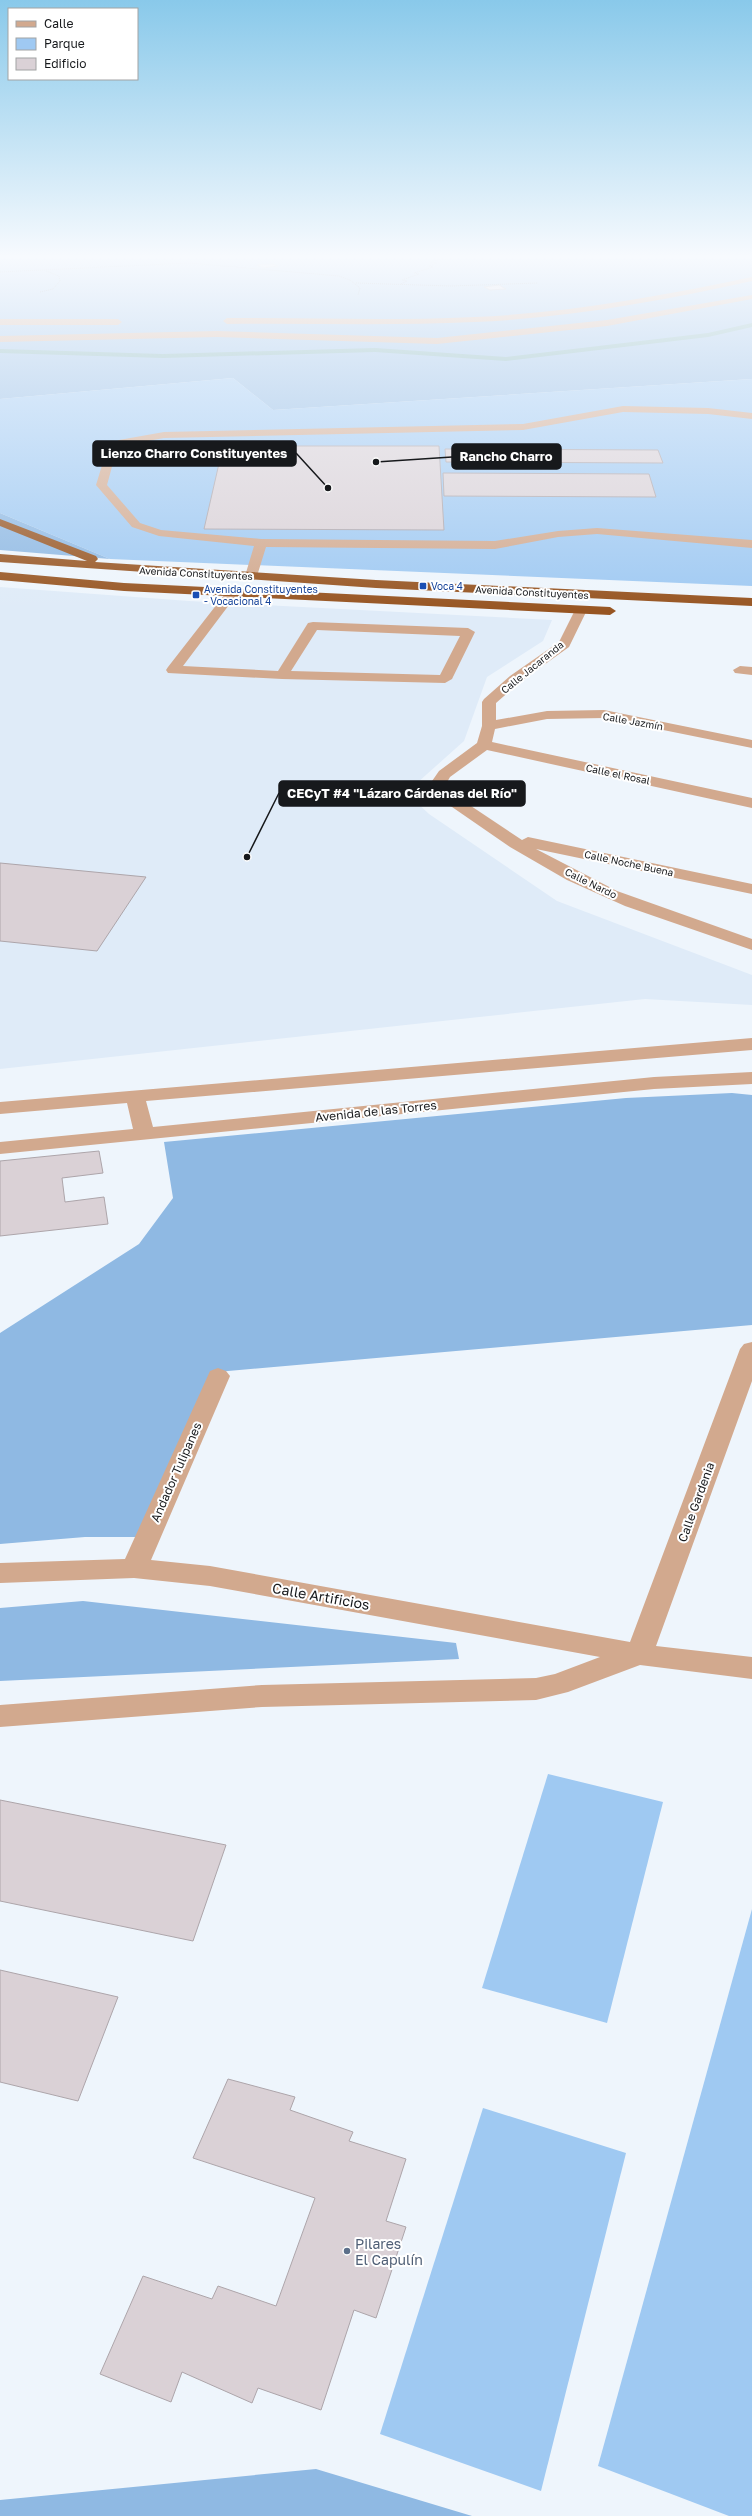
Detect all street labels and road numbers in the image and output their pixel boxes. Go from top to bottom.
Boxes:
street label: Avenida Constituyentes [139,564,253,582]
street label: Avenida Constituyentes [475,583,589,601]
street label: Calle Jacaranda [498,638,566,696]
street label: Calle Jazmín [602,710,664,732]
street label: Calle el Rosal [585,761,651,787]
street label: Calle Noche Buena [583,848,675,878]
street label: Calle Nardo [563,865,619,901]
street label: Avenida de las Torres [315,1097,437,1125]
street label: Andador Tulipanes [147,1420,205,1524]
street label: Calle Gardenia [675,1460,717,1544]
street label: Calle Artificios [271,1579,371,1613]

